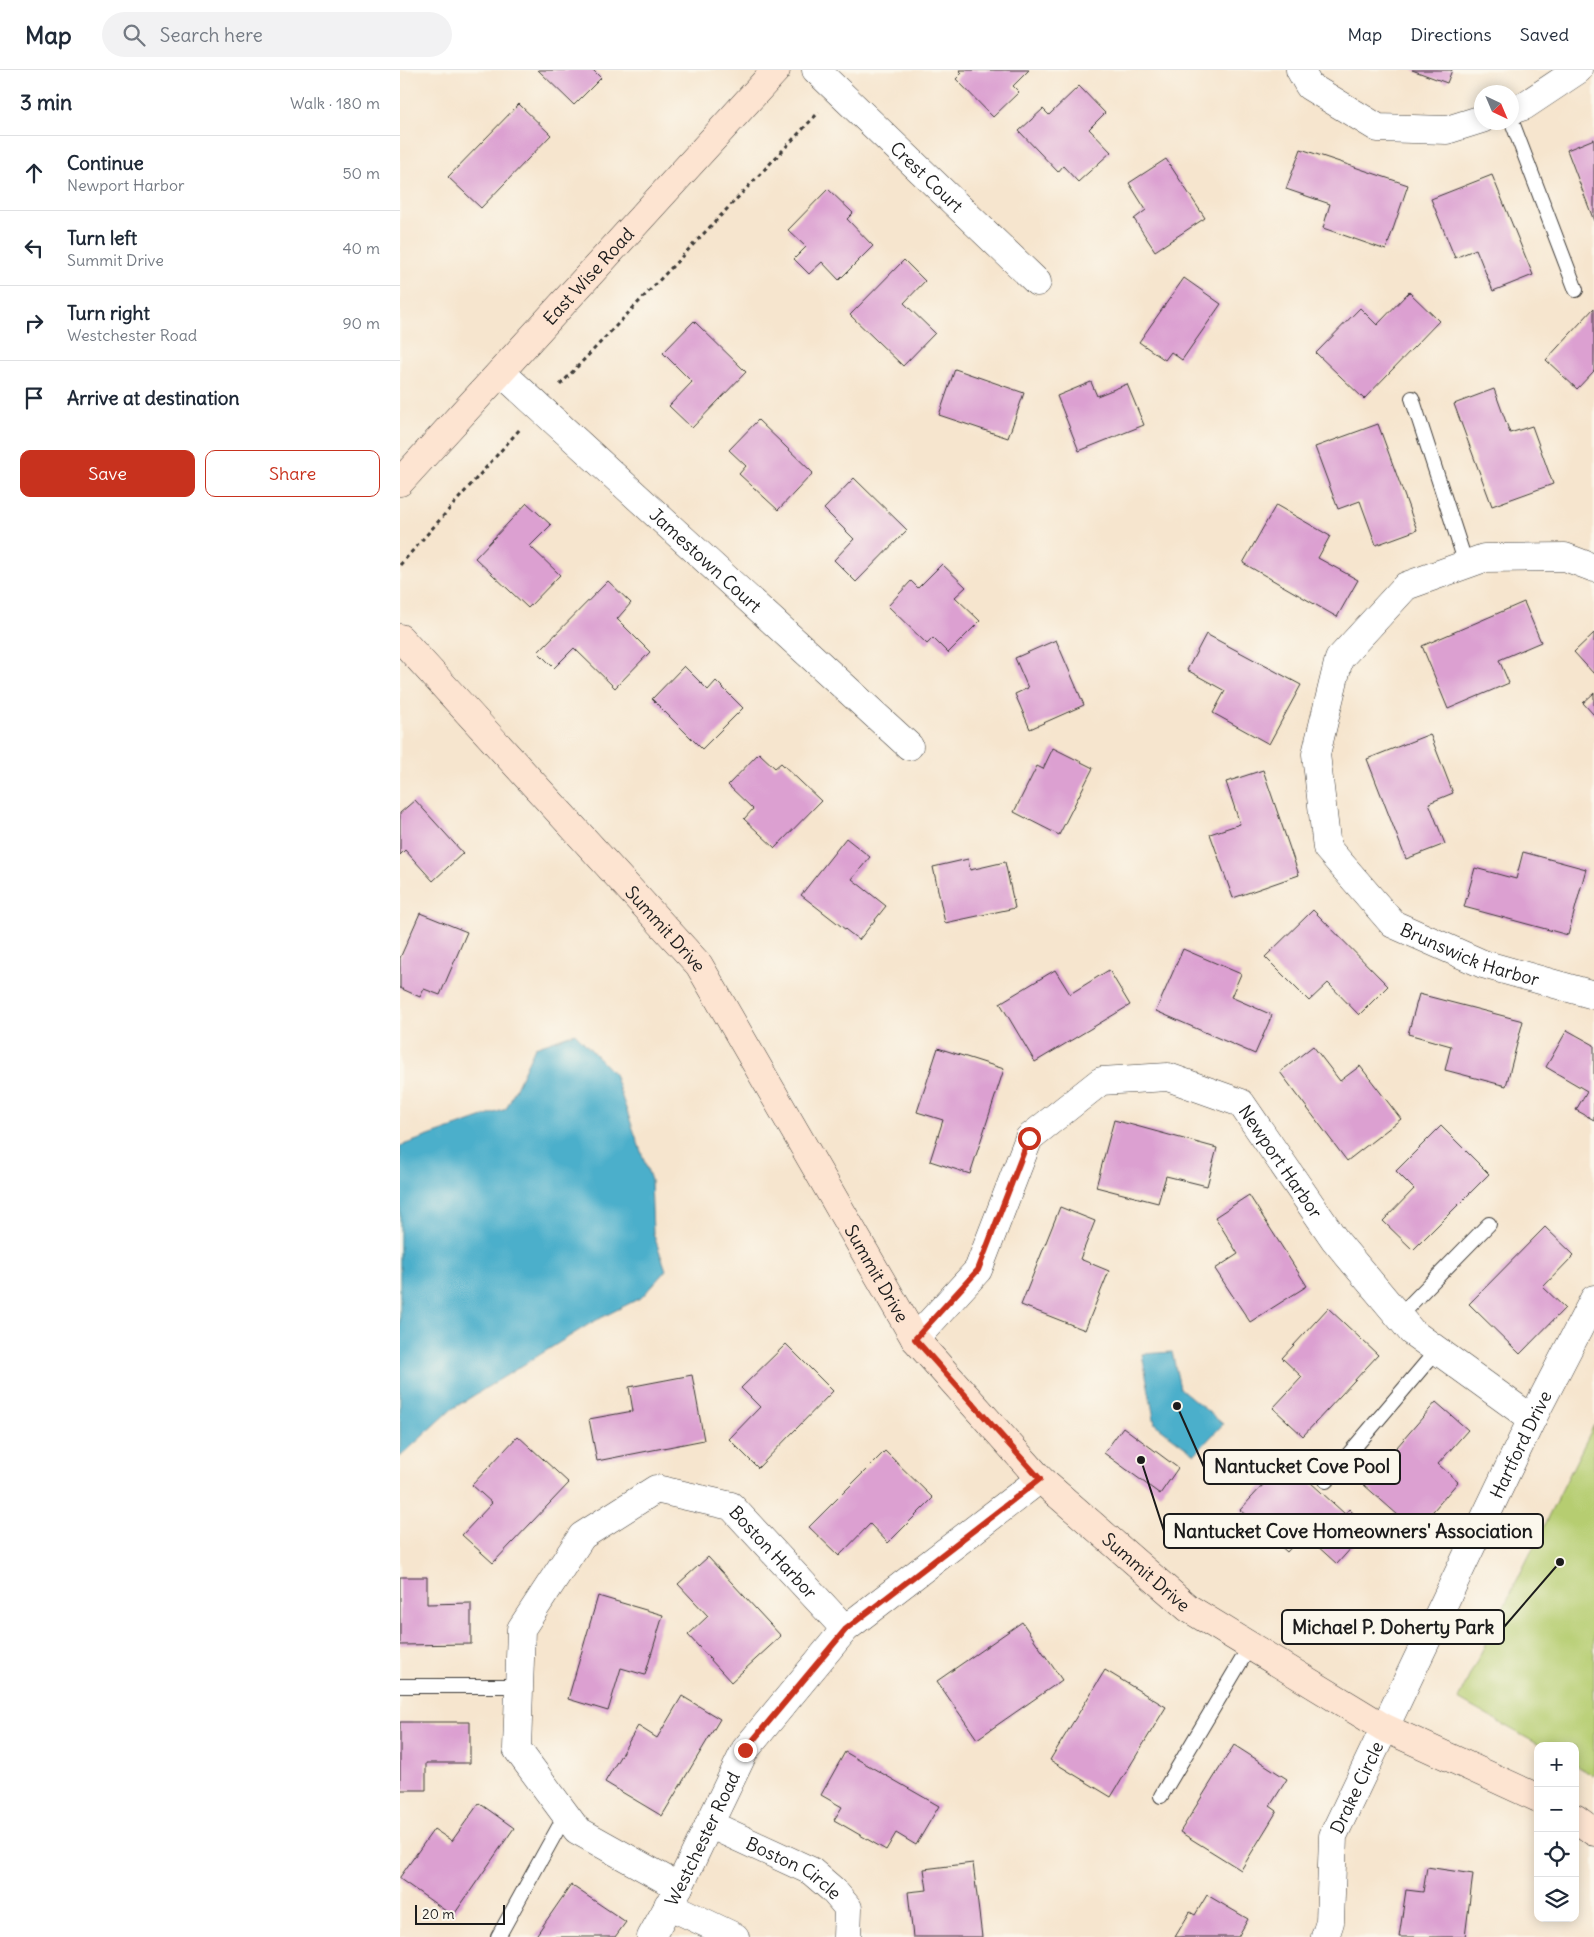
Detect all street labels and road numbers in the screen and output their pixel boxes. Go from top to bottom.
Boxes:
street label: Crest Court [886,136,969,217]
street label: East Wise Road [538,222,639,329]
street label: Jamestown Court [645,503,767,617]
street label: Summit Drive [621,881,712,976]
street label: Brunswick Harbor [1397,917,1543,991]
street label: Newport Harbor [1234,1100,1328,1223]
street label: Summit Drive [840,1220,914,1326]
street label: Hartford Drive [1484,1386,1556,1502]
street label: Boston Harbor [725,1500,823,1604]
street label: Summit Drive [1098,1527,1195,1616]
street label: Drake Circle [1325,1737,1388,1837]
street label: Westchester Road [659,1767,745,1910]
street label: Boston Circle [743,1831,847,1904]

